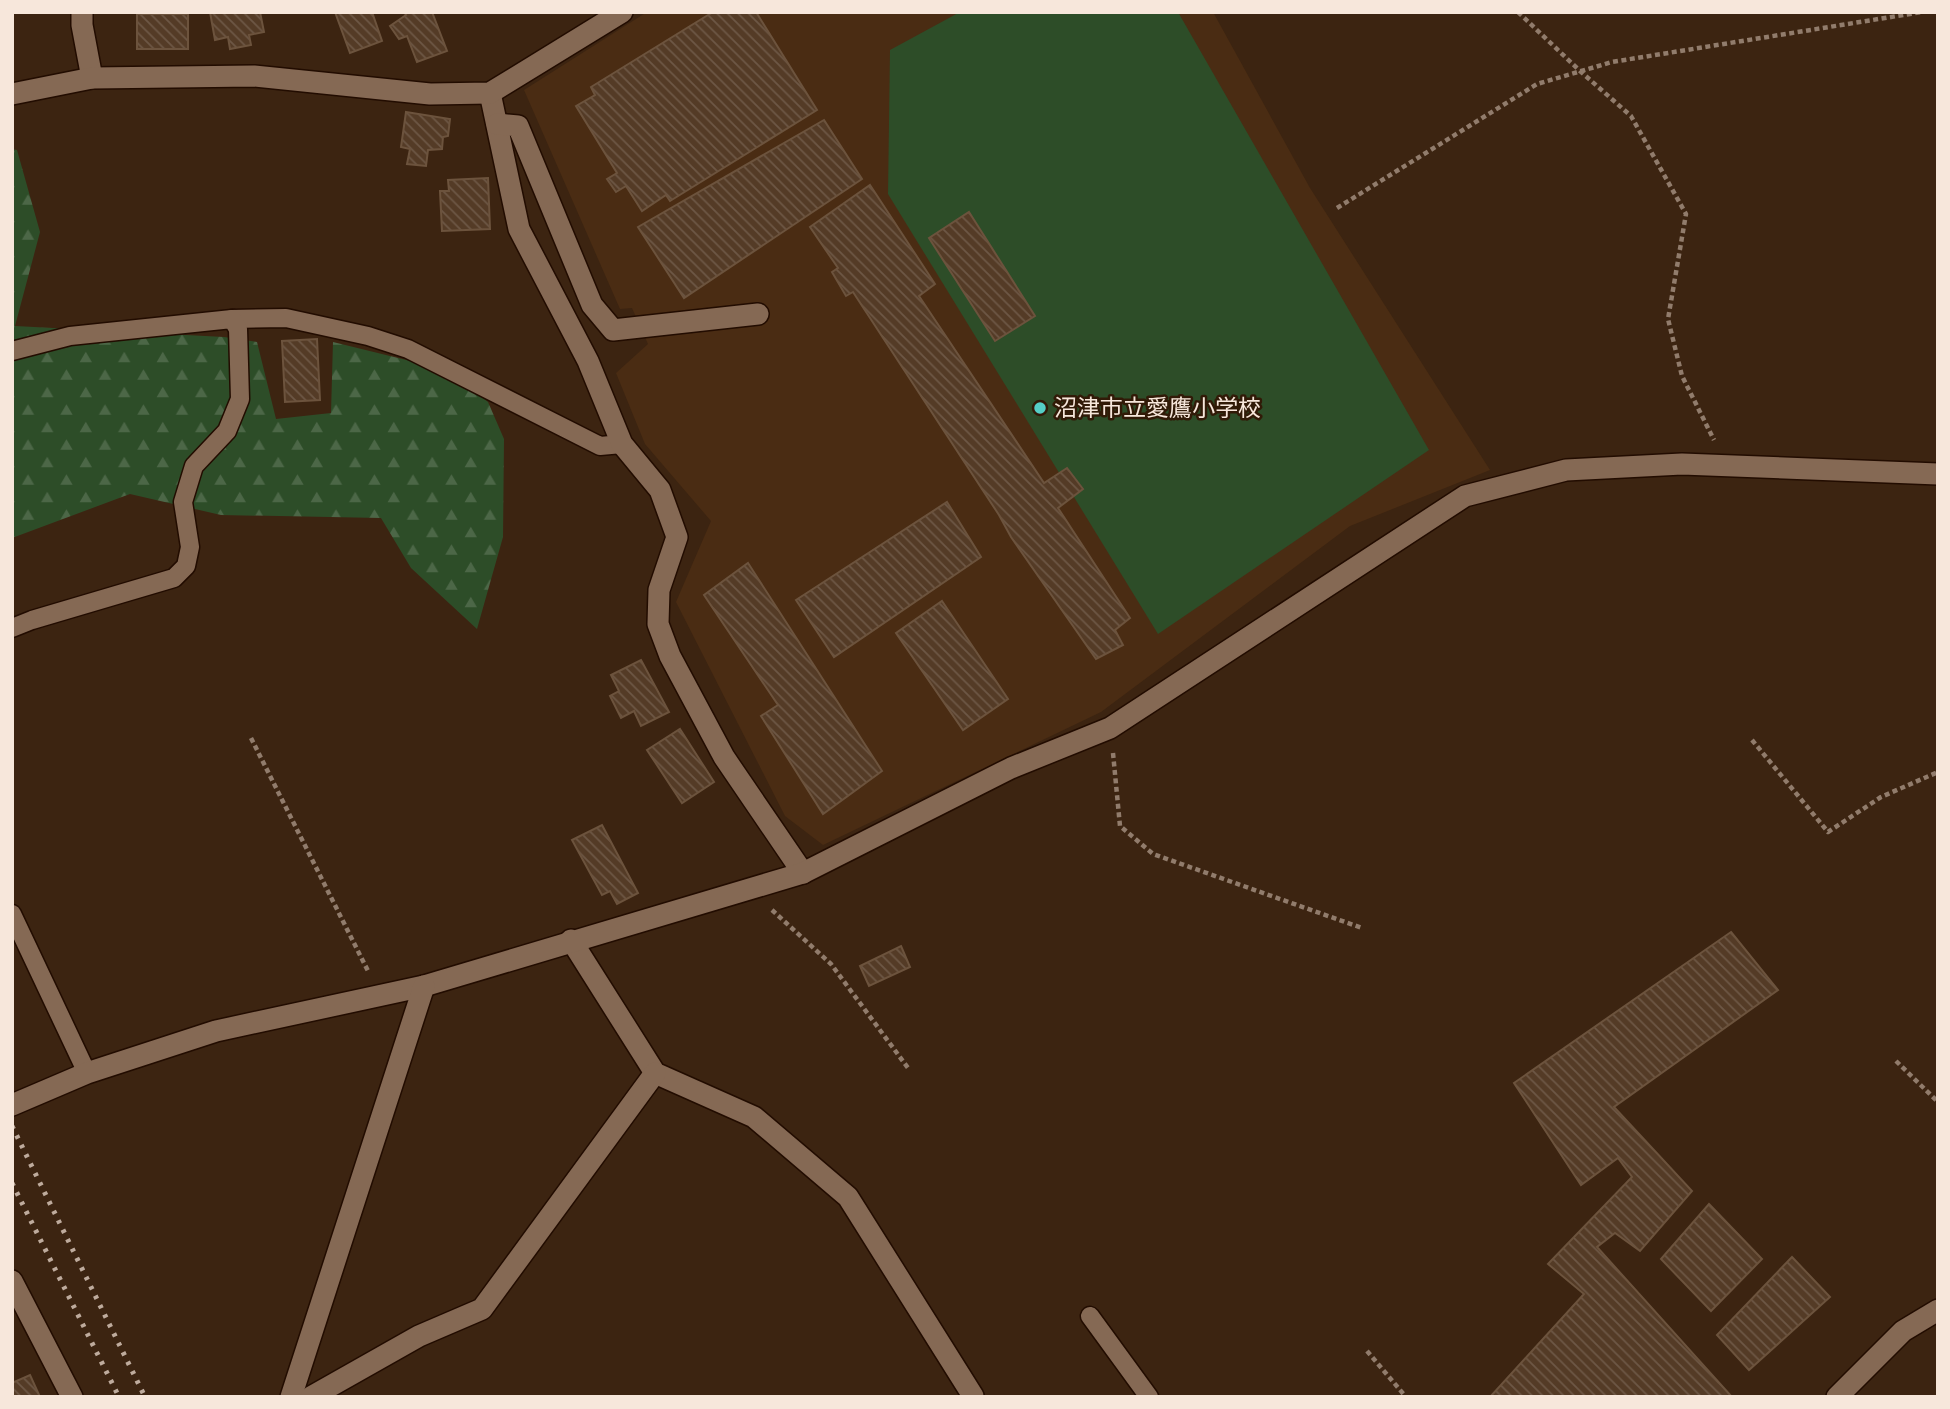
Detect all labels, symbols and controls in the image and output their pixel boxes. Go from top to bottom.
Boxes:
place label: 沼津市立愛鷹小学校 [1054,395,1261,422]
marker: 沼津市立愛鷹小学校 [1032,400,1048,416]

